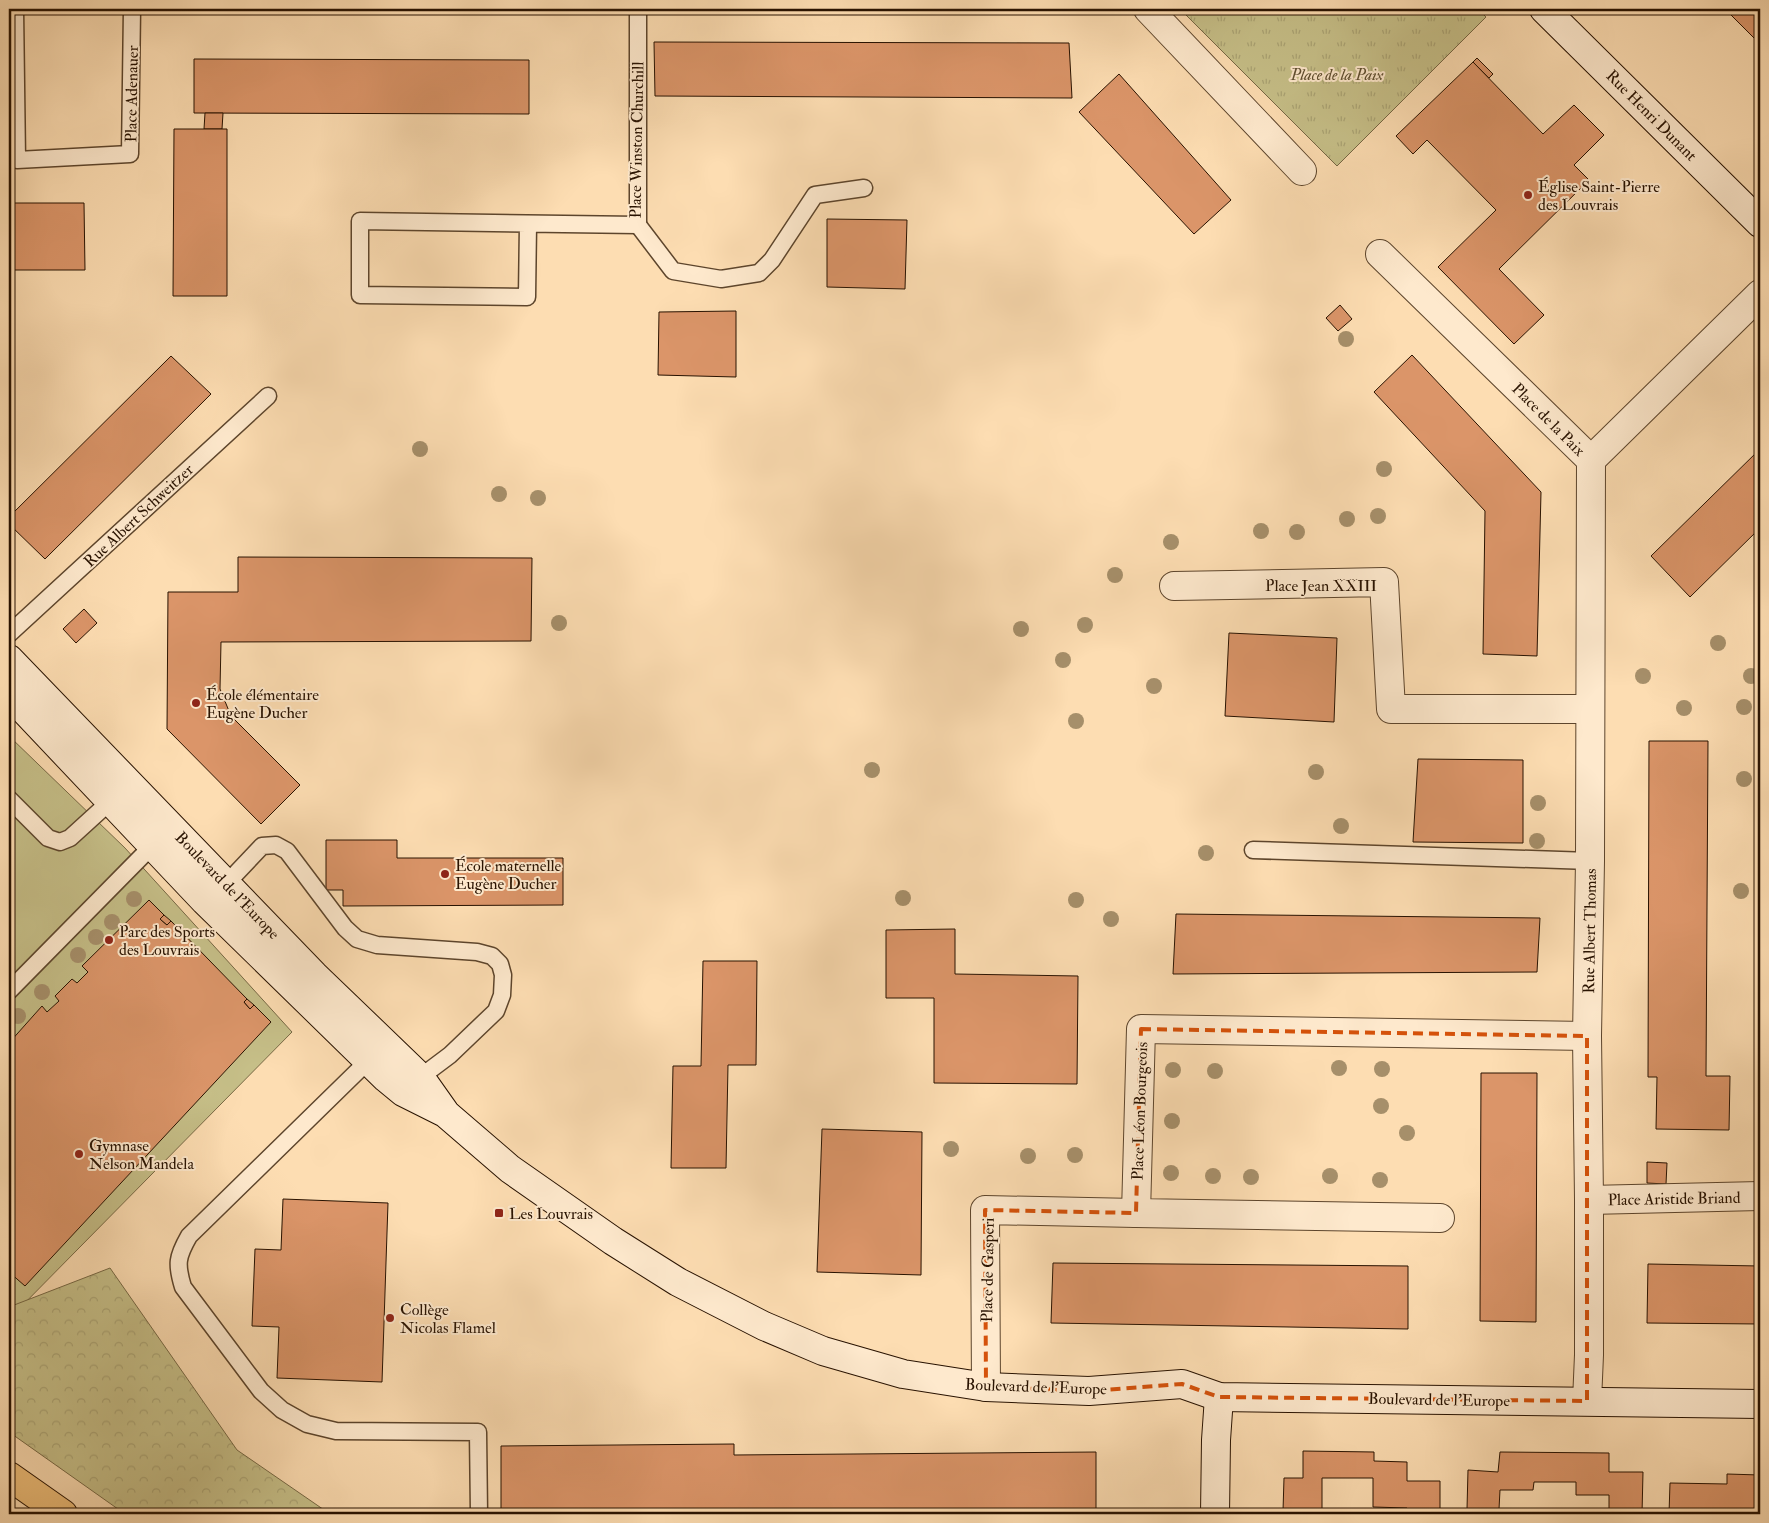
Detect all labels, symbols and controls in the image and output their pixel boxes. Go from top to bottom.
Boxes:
street label: Place Adenauer [121,45,143,143]
street label: Place Winston Churchill [626,61,648,219]
park label: Place de la Paix [1290,65,1384,85]
street label: Rue Henri Dunant [1602,66,1701,165]
place label: Église Saint-Pierre des Louvrais [1538,176,1660,215]
marker: Église Saint-Pierre des Louvrais [1522,189,1534,201]
street label: Place de la Paix [1507,379,1589,461]
street label: Rue Albert Schweitzer [80,460,198,572]
street label: Place Jean XXIII [1265,576,1377,597]
place label: École élémentaire Eugène Ducher [206,684,319,723]
marker: École élémentaire Eugène Ducher [190,697,202,709]
street label: Boulevard de l'Europe [170,828,284,945]
place label: École maternelle Eugène Ducher [455,855,562,894]
marker: École maternelle Eugène Ducher [439,868,451,880]
street label: Rue Albert Thomas [1579,868,1601,994]
place label: Parc des Sports des Louvrais [119,922,215,960]
marker: Parc des Sports des Louvrais [103,934,115,946]
street label: Place Léon Bourgeois [1128,1041,1152,1181]
place label: Gymnase Nelson Mandela [89,1136,194,1174]
marker: Gymnase Nelson Mandela [73,1148,85,1160]
street label: Place Aristide Briand [1607,1188,1741,1210]
place label: Les Louvrais [509,1204,593,1224]
marker: Les Louvrais [493,1207,505,1219]
street label: Place de Gasperi [977,1217,1000,1323]
place label: Collège Nicolas Flamel [400,1300,496,1338]
marker: Collège Nicolas Flamel [384,1312,396,1324]
street label: Boulevard de l'Europe [965,1375,1108,1400]
street label: Boulevard de l'Europe [1368,1389,1510,1412]

